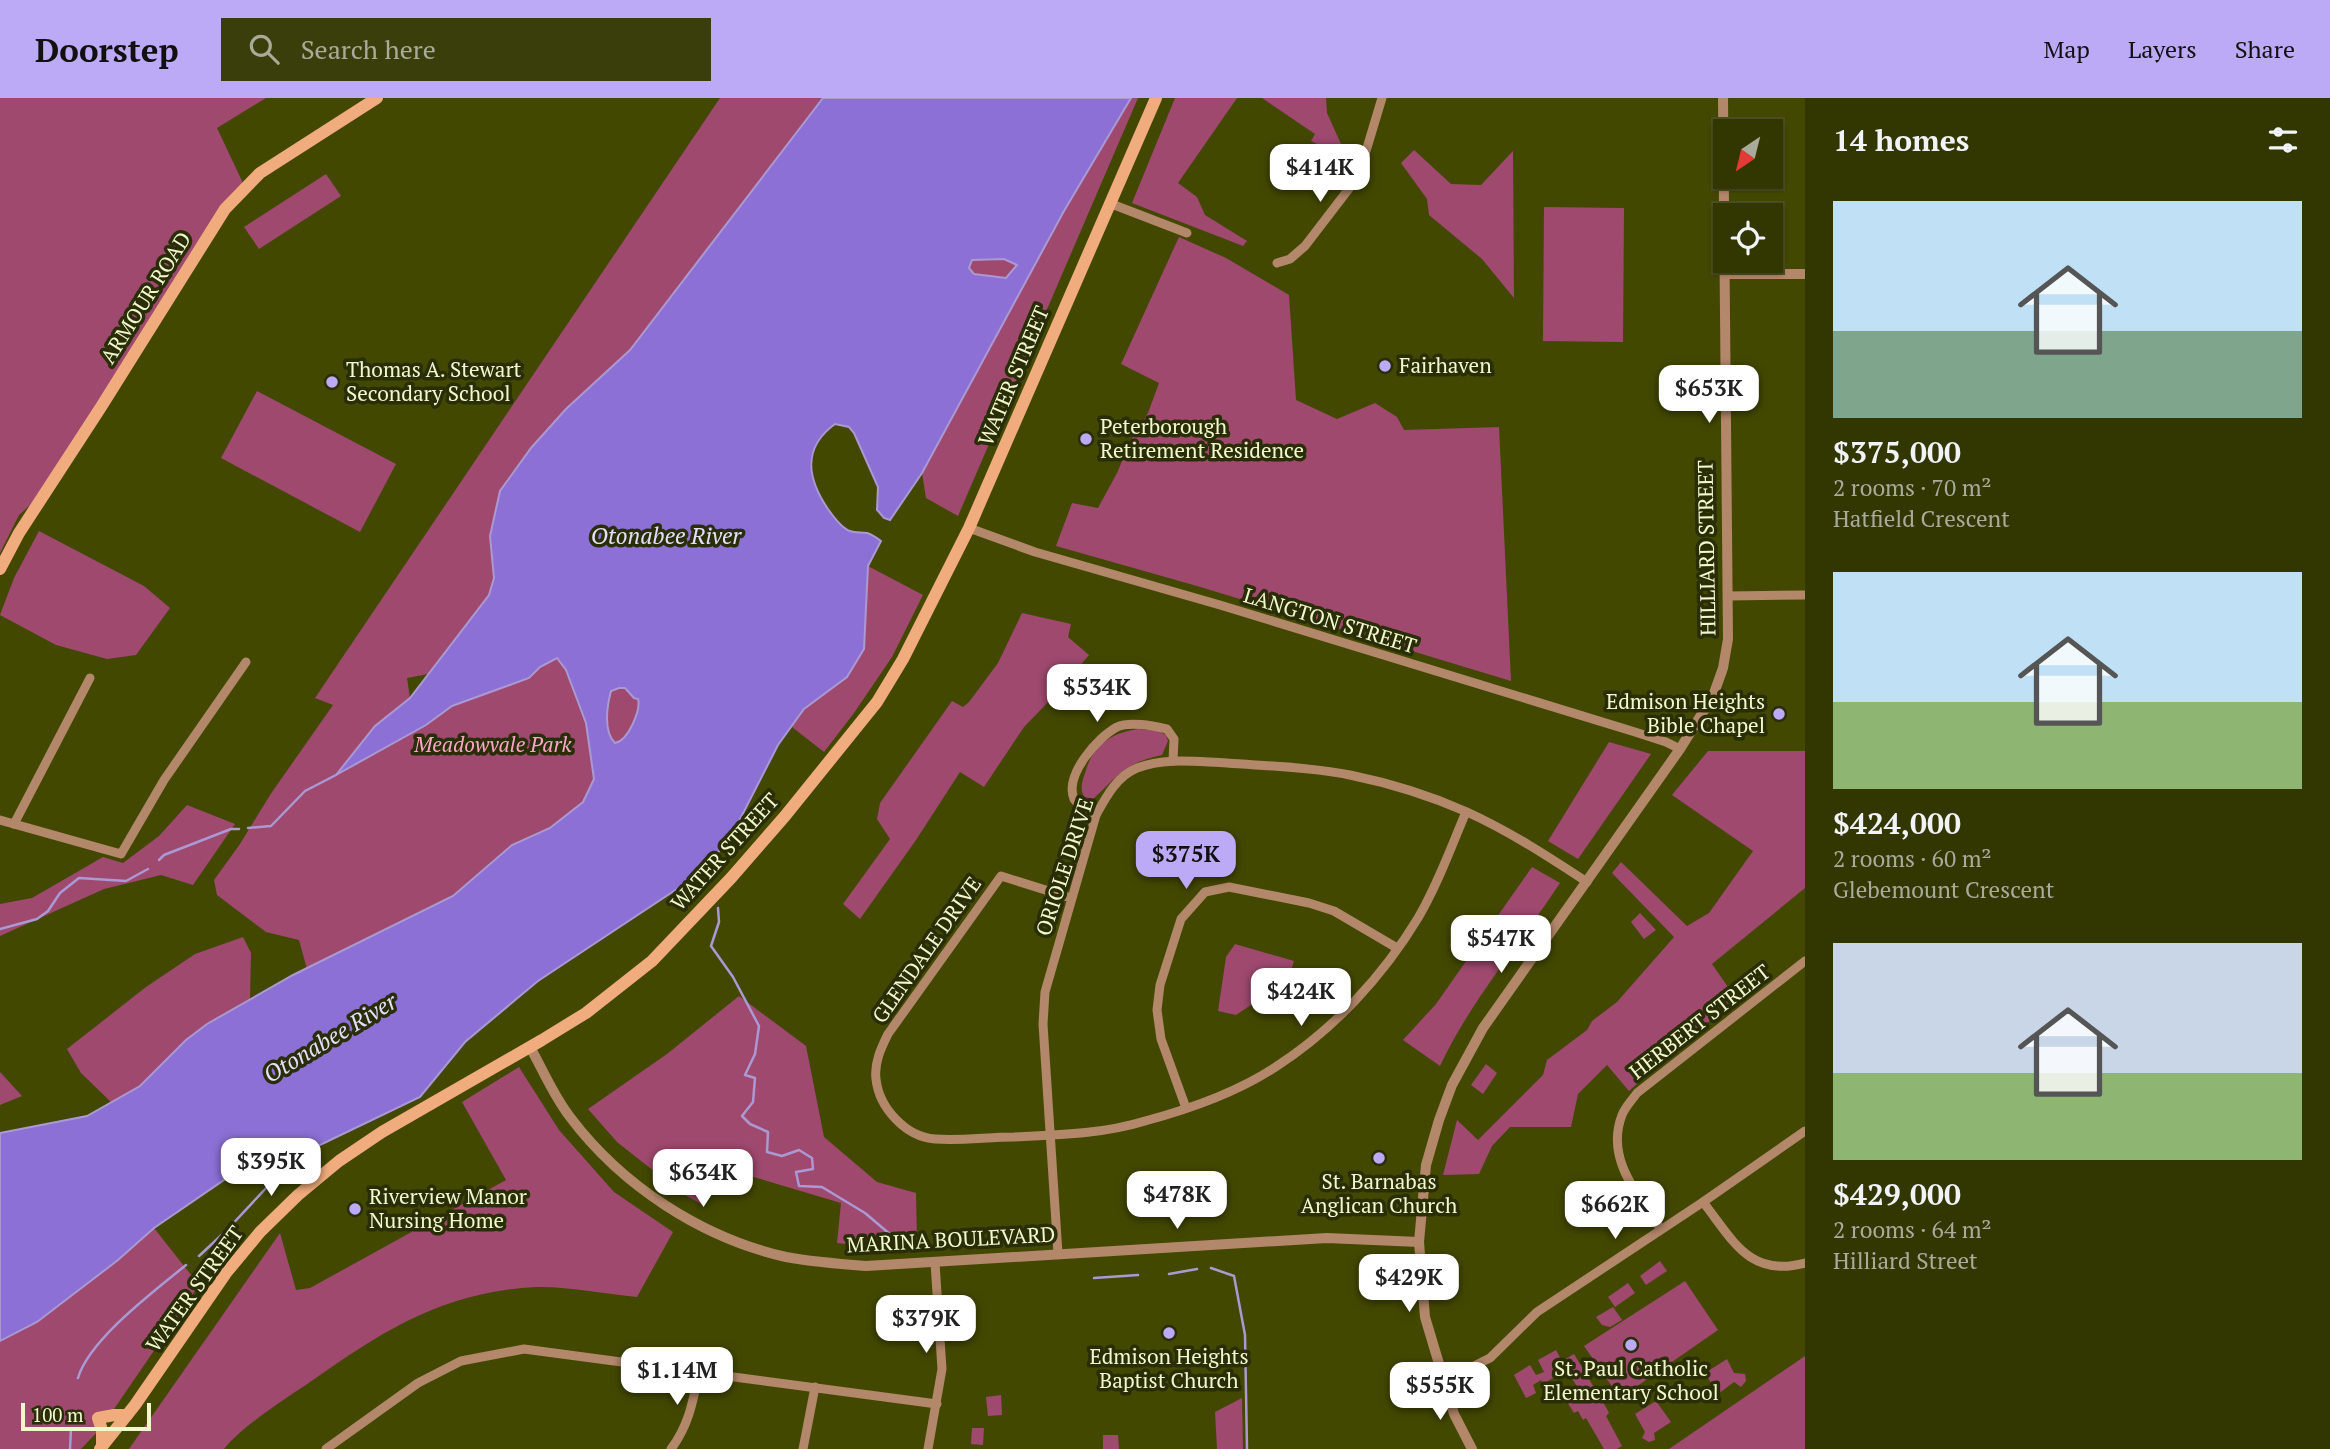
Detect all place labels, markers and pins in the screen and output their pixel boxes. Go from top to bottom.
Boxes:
pin: $414K [1271,144,1369,204]
place label: Fairhaven [1399,351,1492,379]
place label: Thomas A. Stewart Secondary School [346,355,521,407]
marker: Fairhaven [1377,358,1393,374]
pin: $653K [1660,366,1758,425]
marker: Thomas A. Stewart Secondary School [324,374,340,390]
place label: Peterborough Retirement Residence [1100,412,1304,464]
marker: Peterborough Retirement Residence [1078,431,1094,447]
pin: $534K [1048,664,1146,724]
place label: Edmison Heights Bible Chapel [1606,687,1765,739]
marker: Edmison Heights Bible Chapel [1771,706,1787,722]
pin: $375K [1137,832,1235,891]
pin: $547K [1452,916,1550,975]
pin: $424K [1252,968,1350,1028]
pin: $395K [222,1138,320,1198]
pin: $634K [654,1150,752,1209]
marker: St. Barnabas Anglican Church [1371,1150,1387,1166]
place label: St. Barnabas Anglican Church [1301,1167,1457,1219]
pin: $478K [1128,1172,1226,1231]
place label: Riverview Manor Nursing Home [369,1182,527,1234]
pin: $662K [1566,1182,1664,1241]
marker: Riverview Manor Nursing Home [347,1201,363,1217]
pin: $429K [1360,1254,1458,1314]
pin: $379K [877,1296,975,1355]
marker: Edmison Heights Baptist Church [1161,1325,1177,1341]
marker: St. Paul Catholic Elementary School [1623,1337,1639,1353]
place label: Edmison Heights Baptist Church [1089,1342,1249,1394]
pin: $1.14M [620,1348,734,1407]
place label: St. Paul Catholic Elementary School [1543,1354,1719,1406]
pin: $555K [1391,1362,1489,1422]

